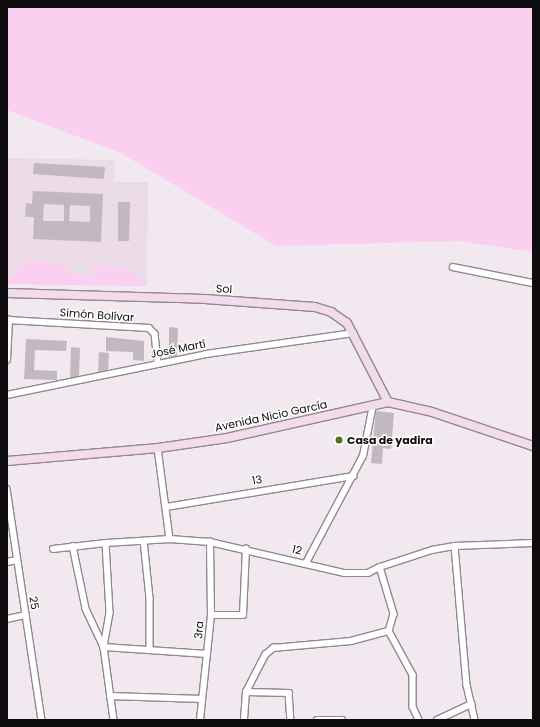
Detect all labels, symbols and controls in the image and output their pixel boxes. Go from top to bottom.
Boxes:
street label: Sol [216,282,232,296]
street label: Simón Bolívar [59,306,135,324]
street label: José Martí [149,337,207,361]
street label: Avenida Nicio García [214,398,328,434]
place label: Casa de yadira [347,433,433,447]
marker: Casa de yadira [334,435,344,445]
street label: 13 [251,473,263,487]
street label: 12 [291,542,303,558]
street label: 25 [26,595,42,611]
street label: 3ra [192,620,206,640]

